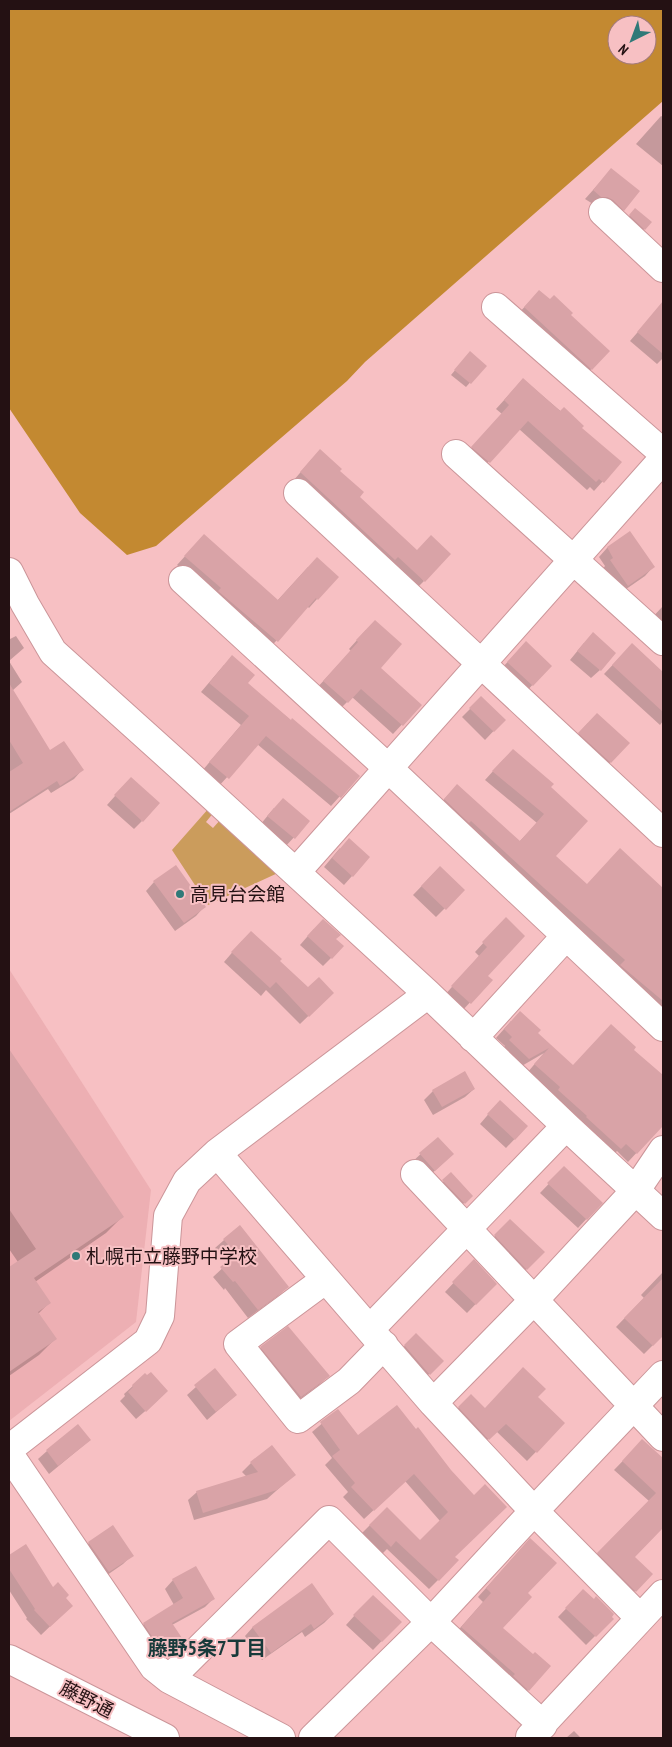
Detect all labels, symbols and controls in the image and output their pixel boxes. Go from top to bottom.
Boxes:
north arrow [607,15,657,65]
text: N [614,40,632,59]
place label: 高見台会館 [190,882,285,906]
marker: 高見台会館 [174,888,186,900]
place label: 札幌市立藤野中学校 [86,1244,257,1268]
marker: 札幌市立藤野中学校 [70,1250,82,1262]
district label: 藤野5条7丁目 [147,1635,267,1661]
street label: 藤野通 [56,1675,118,1723]

